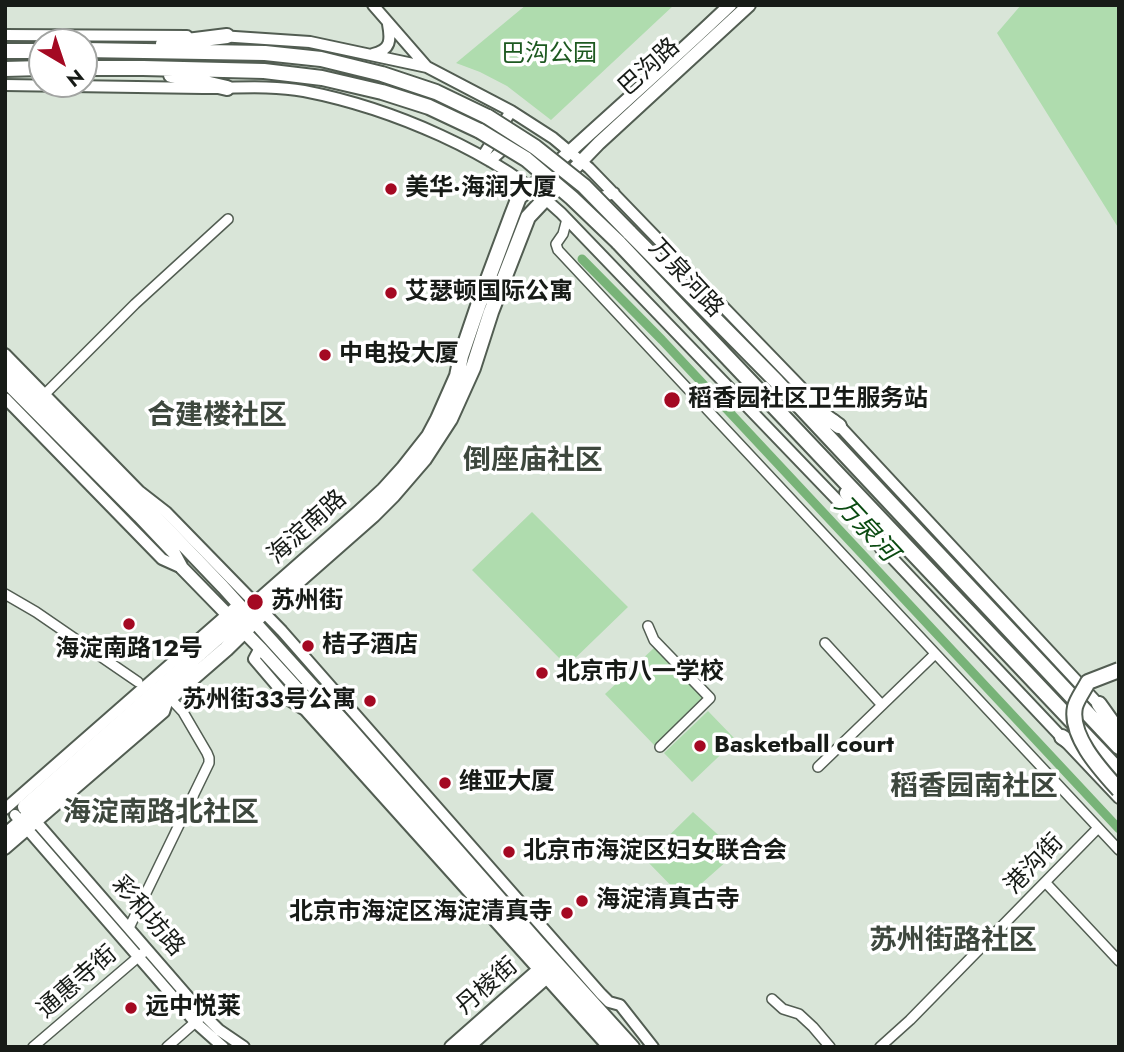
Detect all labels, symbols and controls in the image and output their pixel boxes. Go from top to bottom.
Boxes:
north arrow [28,28,98,98]
street label: 巴沟路 [614,33,686,103]
park label: 巴沟公园 [501,41,597,69]
text: N [61,63,90,93]
place label: 美华·海润大厦 [405,175,557,203]
marker: 美华·海润大厦 [383,181,399,197]
street label: 万泉河路 [642,234,728,324]
place label: 艾瑟顿国际公寓 [405,279,573,307]
marker: 艾瑟顿国际公寓 [383,285,399,301]
place label: 中电投大厦 [339,341,459,369]
marker: 中电投大厦 [317,347,333,363]
place label: 稻香园社区卫生服务站 [688,386,928,414]
marker: 稻香园社区卫生服务站 [662,390,682,410]
district label: 合建楼社区 [147,400,287,434]
district label: 倒座庙社区 [463,445,603,479]
street label: 海淀南路 [263,485,353,571]
water label: 万泉河 [827,491,903,569]
place label: 苏州街 [271,588,343,616]
marker: 苏州街 [245,592,265,612]
marker: 海淀南路12号 [121,616,137,632]
place label: 桔子酒店 [322,632,418,660]
place label: 海淀南路12号 [55,636,203,664]
marker: 桔子酒店 [300,638,316,654]
place label: 北京市八一学校 [556,659,724,687]
marker: 北京市八一学校 [534,665,550,681]
place label: 苏州街33号公寓 [182,687,356,715]
marker: 苏州街33号公寓 [362,693,378,709]
place label: Basketball court [714,732,894,760]
marker: Basketball court [692,738,708,754]
place label: 维亚大厦 [459,769,555,797]
district label: 稻香园南社区 [890,771,1058,805]
marker: 维亚大厦 [437,775,453,791]
district label: 海淀南路北社区 [63,797,259,831]
street label: 港沟街 [1000,829,1070,901]
place label: 北京市海淀区妇女联合会 [523,838,787,866]
marker: 北京市海淀区妇女联合会 [501,844,517,860]
street label: 彩和坊路 [105,871,189,963]
place label: 海淀清真古寺 [596,887,740,915]
marker: 海淀清真古寺 [574,893,590,909]
place label: 北京市海淀区海淀清真寺 [289,899,553,927]
marker: 北京市海淀区海淀清真寺 [559,905,575,921]
district label: 苏州街路社区 [869,925,1037,959]
street label: 通惠寺街 [32,941,124,1025]
street label: 丹棱街 [451,953,525,1021]
place label: 远中悦莱 [145,994,241,1022]
marker: 远中悦莱 [123,1000,139,1016]

